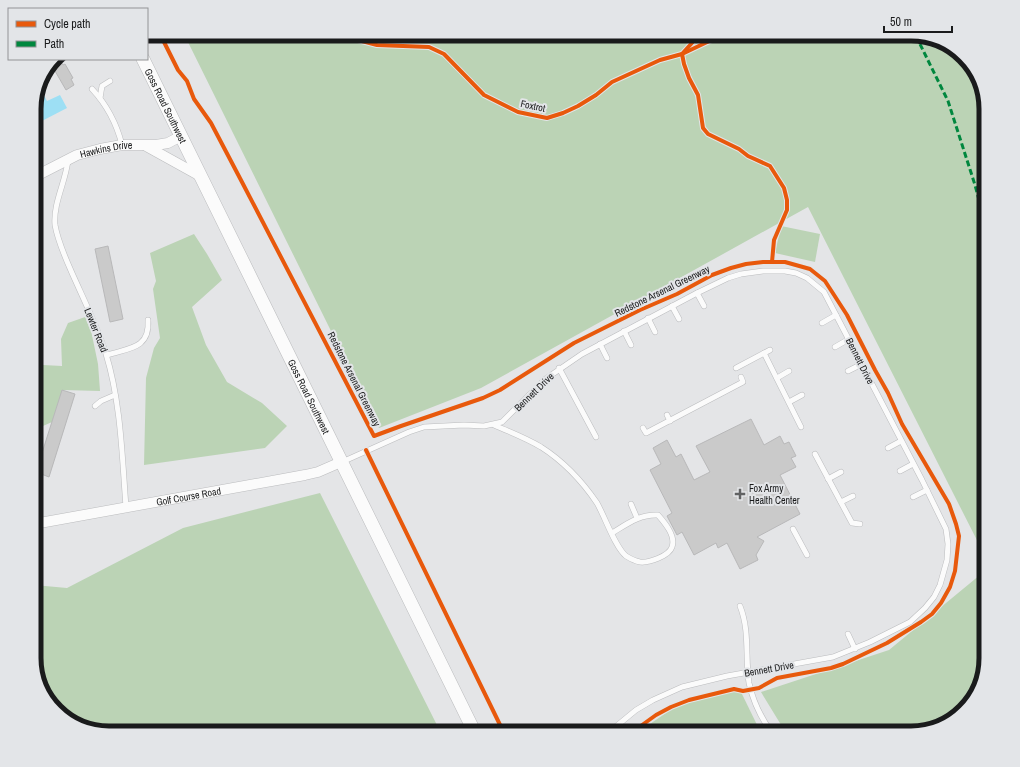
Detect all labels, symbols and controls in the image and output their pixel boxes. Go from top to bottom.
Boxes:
legend [8,8,148,60]
scale bar [884,8,952,34]
text: 50 m [890,14,912,30]
text: Cycle path [44,16,91,32]
text: Path [44,36,64,52]
street label: Goss Road Southwest [142,66,190,146]
street label: Foxtrot [519,97,547,115]
street label: Hawkins Drive [78,139,133,161]
street label: Redstone Arsenal Greenway [612,262,713,320]
street label: Lewter Road [81,306,111,354]
street label: Redstone Arsenal Greenway [325,330,384,429]
street label: Bennett Drive [843,336,877,387]
street label: Goss Road Southwest [285,357,333,436]
street label: Bennett Drive [511,370,557,414]
place label: Fox Army Health Center [749,482,800,507]
street label: Golf Course Road [155,484,222,508]
marker: Fox Army Health Center [734,488,746,500]
street label: Bennett Drive [743,658,795,680]

